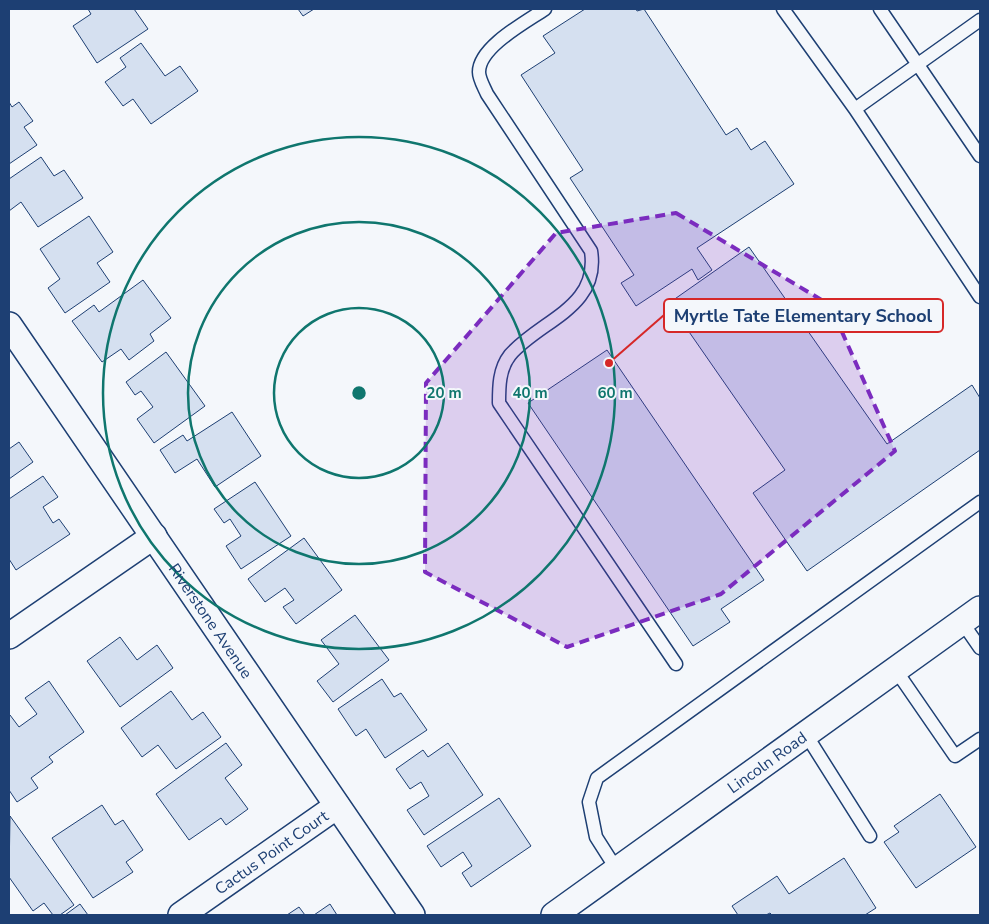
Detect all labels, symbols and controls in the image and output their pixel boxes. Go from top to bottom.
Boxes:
callout: Myrtle Tate Elementary School [664,299,943,332]
text: Myrtle Tate Elementary School [674,304,933,328]
text: 20 m [426,383,462,403]
text: 40 m [512,383,548,403]
text: 60 m [597,383,633,403]
centre of rings [350,384,368,402]
street label: Riverstone Avenue [163,559,257,683]
street label: Lincoln Road [723,727,812,799]
street label: Cactus Point Court [211,805,333,900]

